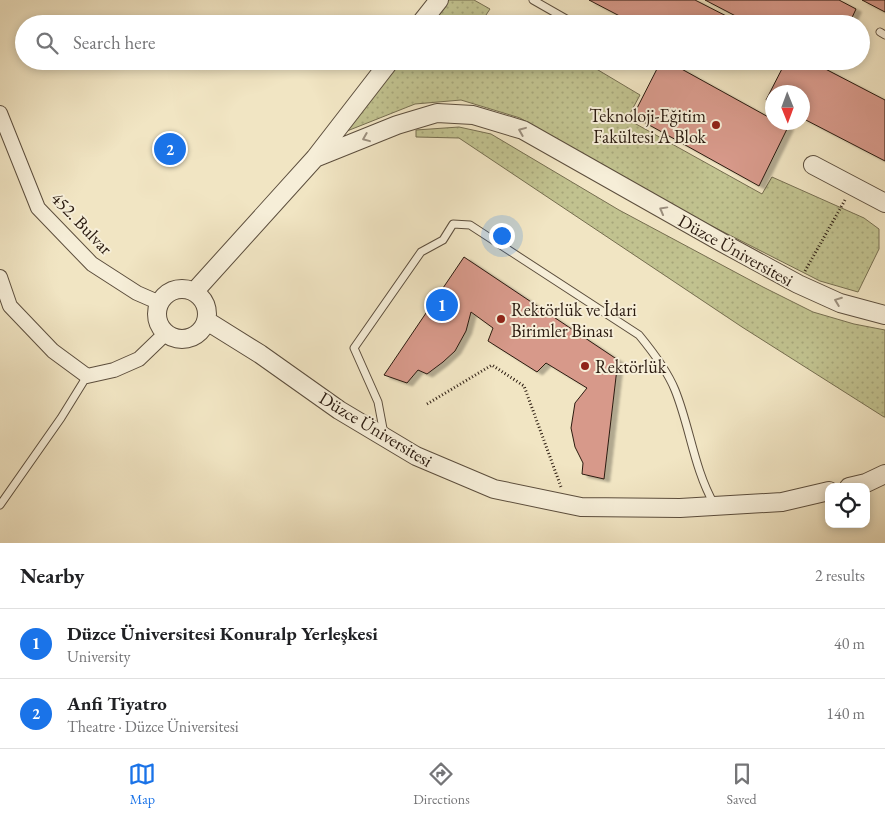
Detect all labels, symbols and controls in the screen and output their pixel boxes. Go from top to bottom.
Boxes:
search box [15,15,870,70]
icon: search [33,29,61,57]
text: Search here [73,30,155,55]
north arrow [765,85,810,130]
place label: Teknoloji-Eğitim Fakültesi A Blok [589,104,707,148]
marker: Teknoloji-Eğitim Fakültesi A Blok [710,119,722,131]
one-way arrow [518,126,527,137]
pin: 2 [154,130,186,168]
one-way arrow [362,131,371,142]
street label: 452. Bulvar [46,187,118,259]
one-way arrow [660,206,669,216]
street label: Düzce Üniversitesi [674,209,798,291]
your location [489,223,515,249]
pin: 1 [426,286,458,324]
one-way arrow [834,297,843,307]
place label: Rektörlük ve İdari Birimler Binası [511,298,637,342]
marker: Rektörlük ve İdari Birimler Binası [495,313,507,325]
place label: Rektörlük [595,355,667,378]
marker: Rektörlük [579,360,591,372]
street label: Düzce Üniversitesi [315,386,437,472]
map controls [825,483,870,528]
button: locate [825,483,870,528]
text: Nearby [20,562,84,589]
text: 2 results [815,565,865,586]
text: Düzce Üniversitesi Konuralp Yerleşkesi [67,621,378,646]
text: 1 [32,633,40,654]
text: 40 m [834,633,865,654]
text: University [67,646,131,667]
text: Anfi Tiyatro [67,691,167,716]
text: 2 [32,703,40,724]
text: 140 m [826,703,865,724]
text: Theatre · Düzce Üniversitesi [67,716,239,737]
tab: Map [128,760,156,808]
tab: Directions [413,760,470,808]
tab: Saved [727,760,757,808]

